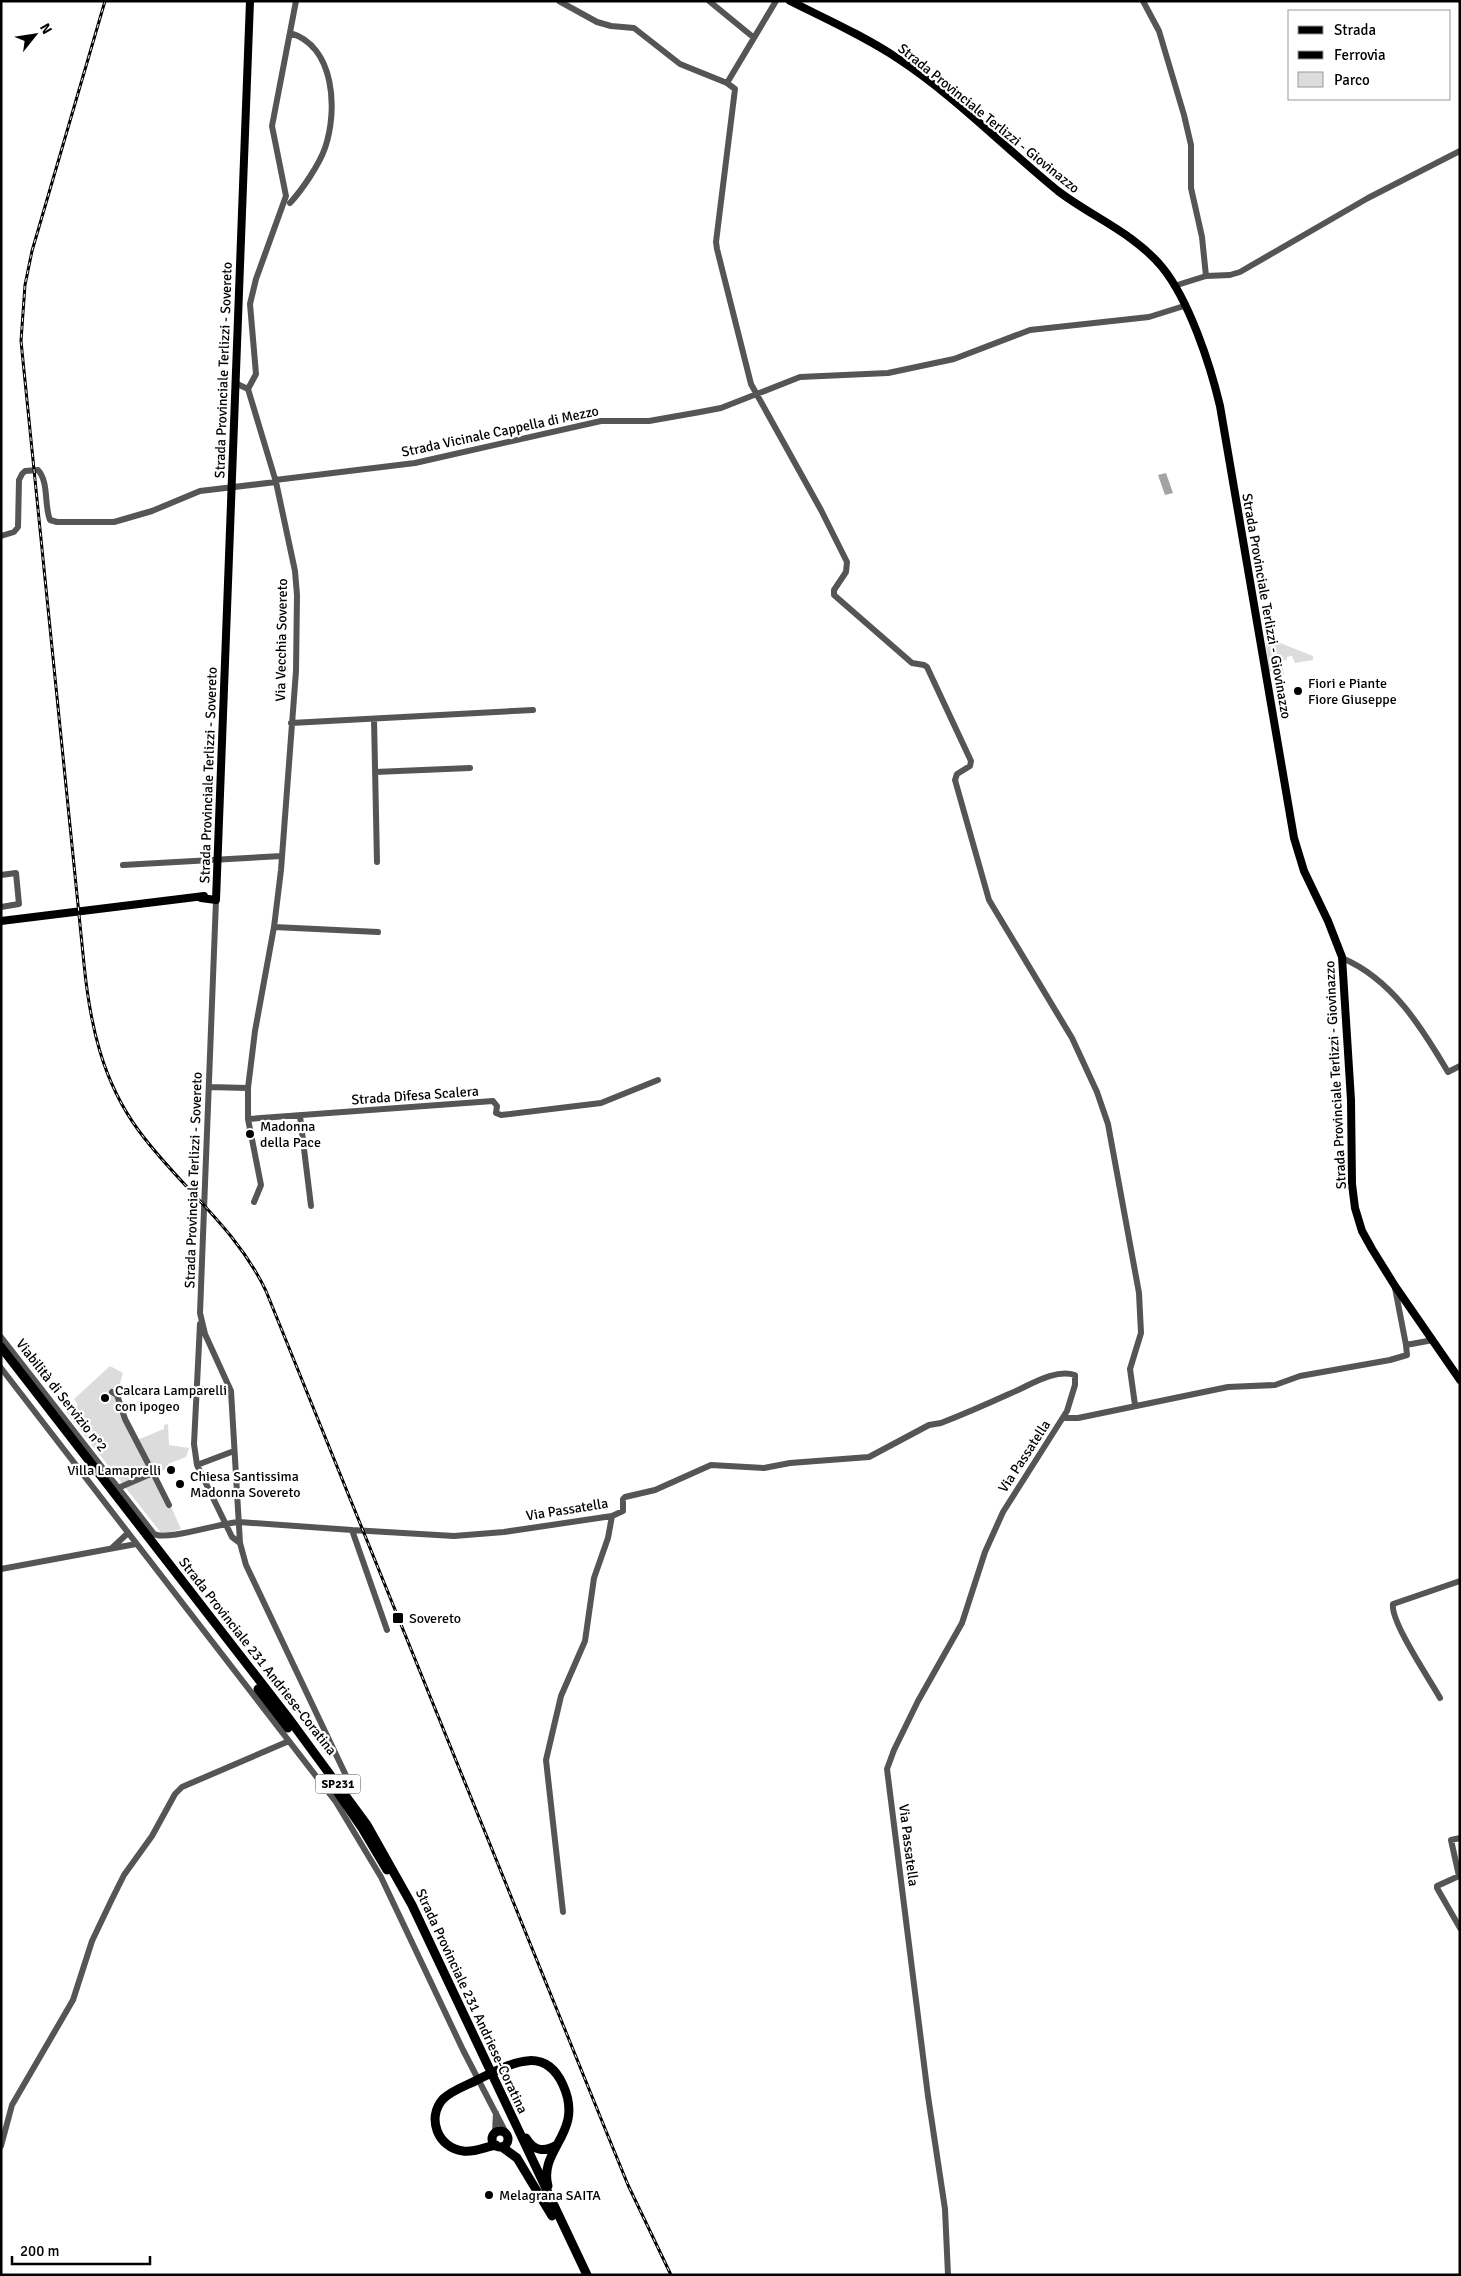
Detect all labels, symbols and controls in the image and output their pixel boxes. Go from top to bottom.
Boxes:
north arrow [10,10,60,60]
legend [1288,10,1451,100]
text: N [36,20,56,37]
text: Strada [1334,21,1376,39]
street label: Strada Provinciale Terlizzi - Giovinazzo [894,40,1083,197]
text: Ferrovia [1334,46,1386,64]
text: Parco [1334,71,1370,89]
street label: Strada Provinciale Terlizzi - Sovereto [211,261,236,479]
street label: Strada Vicinale Cappella di Mezzo [400,402,600,461]
street label: Strada Provinciale Terlizzi - Giovinazzo [1238,492,1295,720]
street label: Via Vecchia Sovereto [272,578,291,702]
street label: Strada Provinciale Terlizzi - Sovereto [196,666,221,884]
place label: Fiori e Piante Fiore Giuseppe [1308,675,1397,708]
marker: Fiori e Piante Fiore Giuseppe [1292,685,1304,697]
street label: Strada Provinciale Terlizzi - Giovinazzo [1321,960,1350,1190]
street label: Strada Provinciale Terlizzi - Sovereto [181,1071,206,1289]
street label: Strada Difesa Scalera [351,1083,479,1108]
place label: Madonna della Pace [260,1118,321,1151]
marker: Madonna della Pace [244,1128,256,1140]
street label: Viabilità di Servizio n°2 [12,1336,111,1455]
place label: Calcara Lamparelli con ipogeo [115,1382,227,1415]
marker: Calcara Lamparelli con ipogeo [99,1392,111,1404]
street label: Via Passatella [995,1417,1054,1496]
place label: Villa Lamaprelli [67,1462,161,1479]
marker: Villa Lamaprelli [165,1464,177,1476]
place label: Chiesa Santissima Madonna Sovereto [190,1468,301,1501]
marker: Chiesa Santissima Madonna Sovereto [174,1478,186,1490]
street label: Via Passatella [525,1495,609,1524]
street label: Strada Provinciale 231 Andriese-Coratina [175,1554,340,1759]
place label: Sovereto [409,1610,461,1627]
marker: Sovereto [391,1611,405,1625]
road number: SP231 [316,1775,360,1794]
street label: Via Passatella [895,1803,922,1887]
street label: Strada Provinciale 231 Andriese-Coratina [412,1886,531,2116]
place label: Melagrana SAITA [499,2187,601,2204]
marker: Melagrana SAITA [483,2189,495,2201]
scale bar [12,2234,150,2266]
text: 200 m [20,2242,60,2260]

